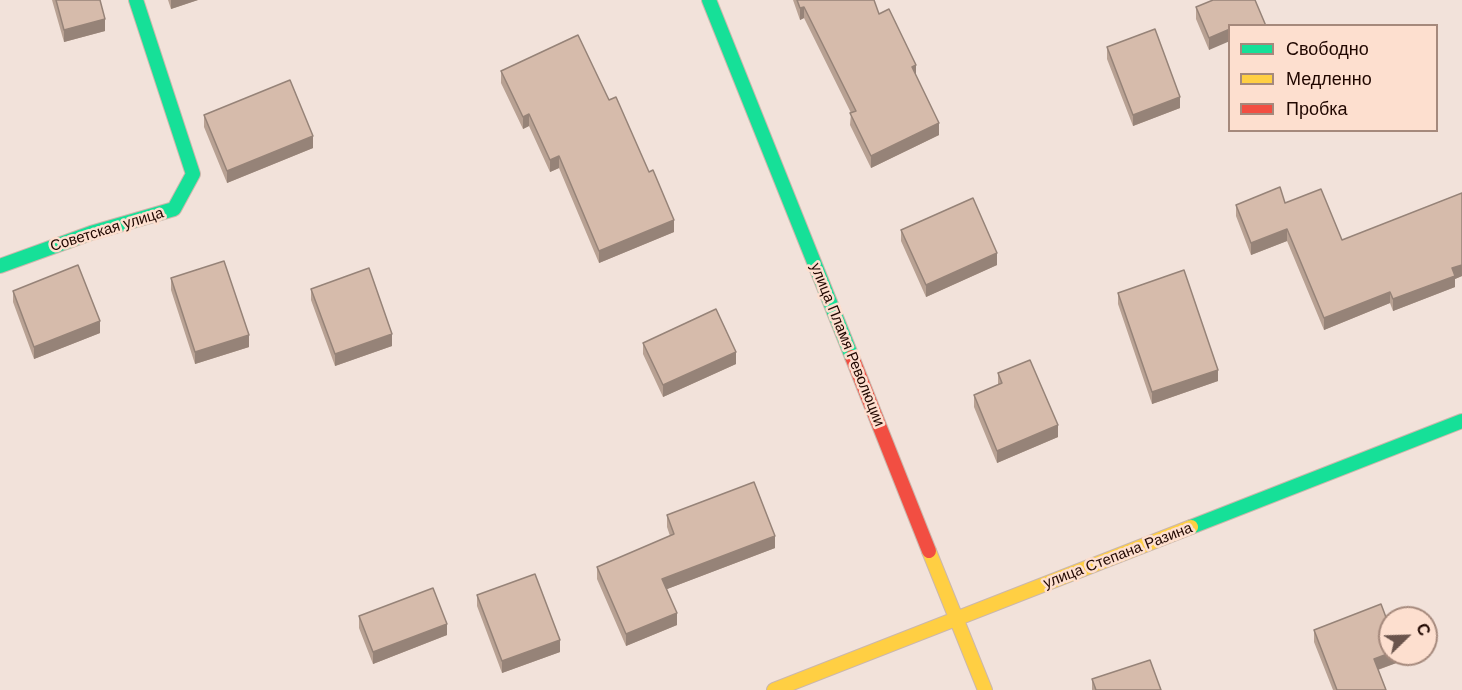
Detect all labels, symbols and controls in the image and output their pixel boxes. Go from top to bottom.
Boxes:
legend [1228,24,1438,132]
text: Свободно [1286,39,1369,59]
text: Медленно [1286,69,1372,89]
text: Пробка [1286,99,1348,119]
street label: Советская улица [48,204,166,256]
street label: улица Пламя Революции [806,261,888,429]
street label: улица Степана Разина [1041,519,1195,593]
north arrow [1378,606,1438,666]
text: С [1413,621,1433,638]

